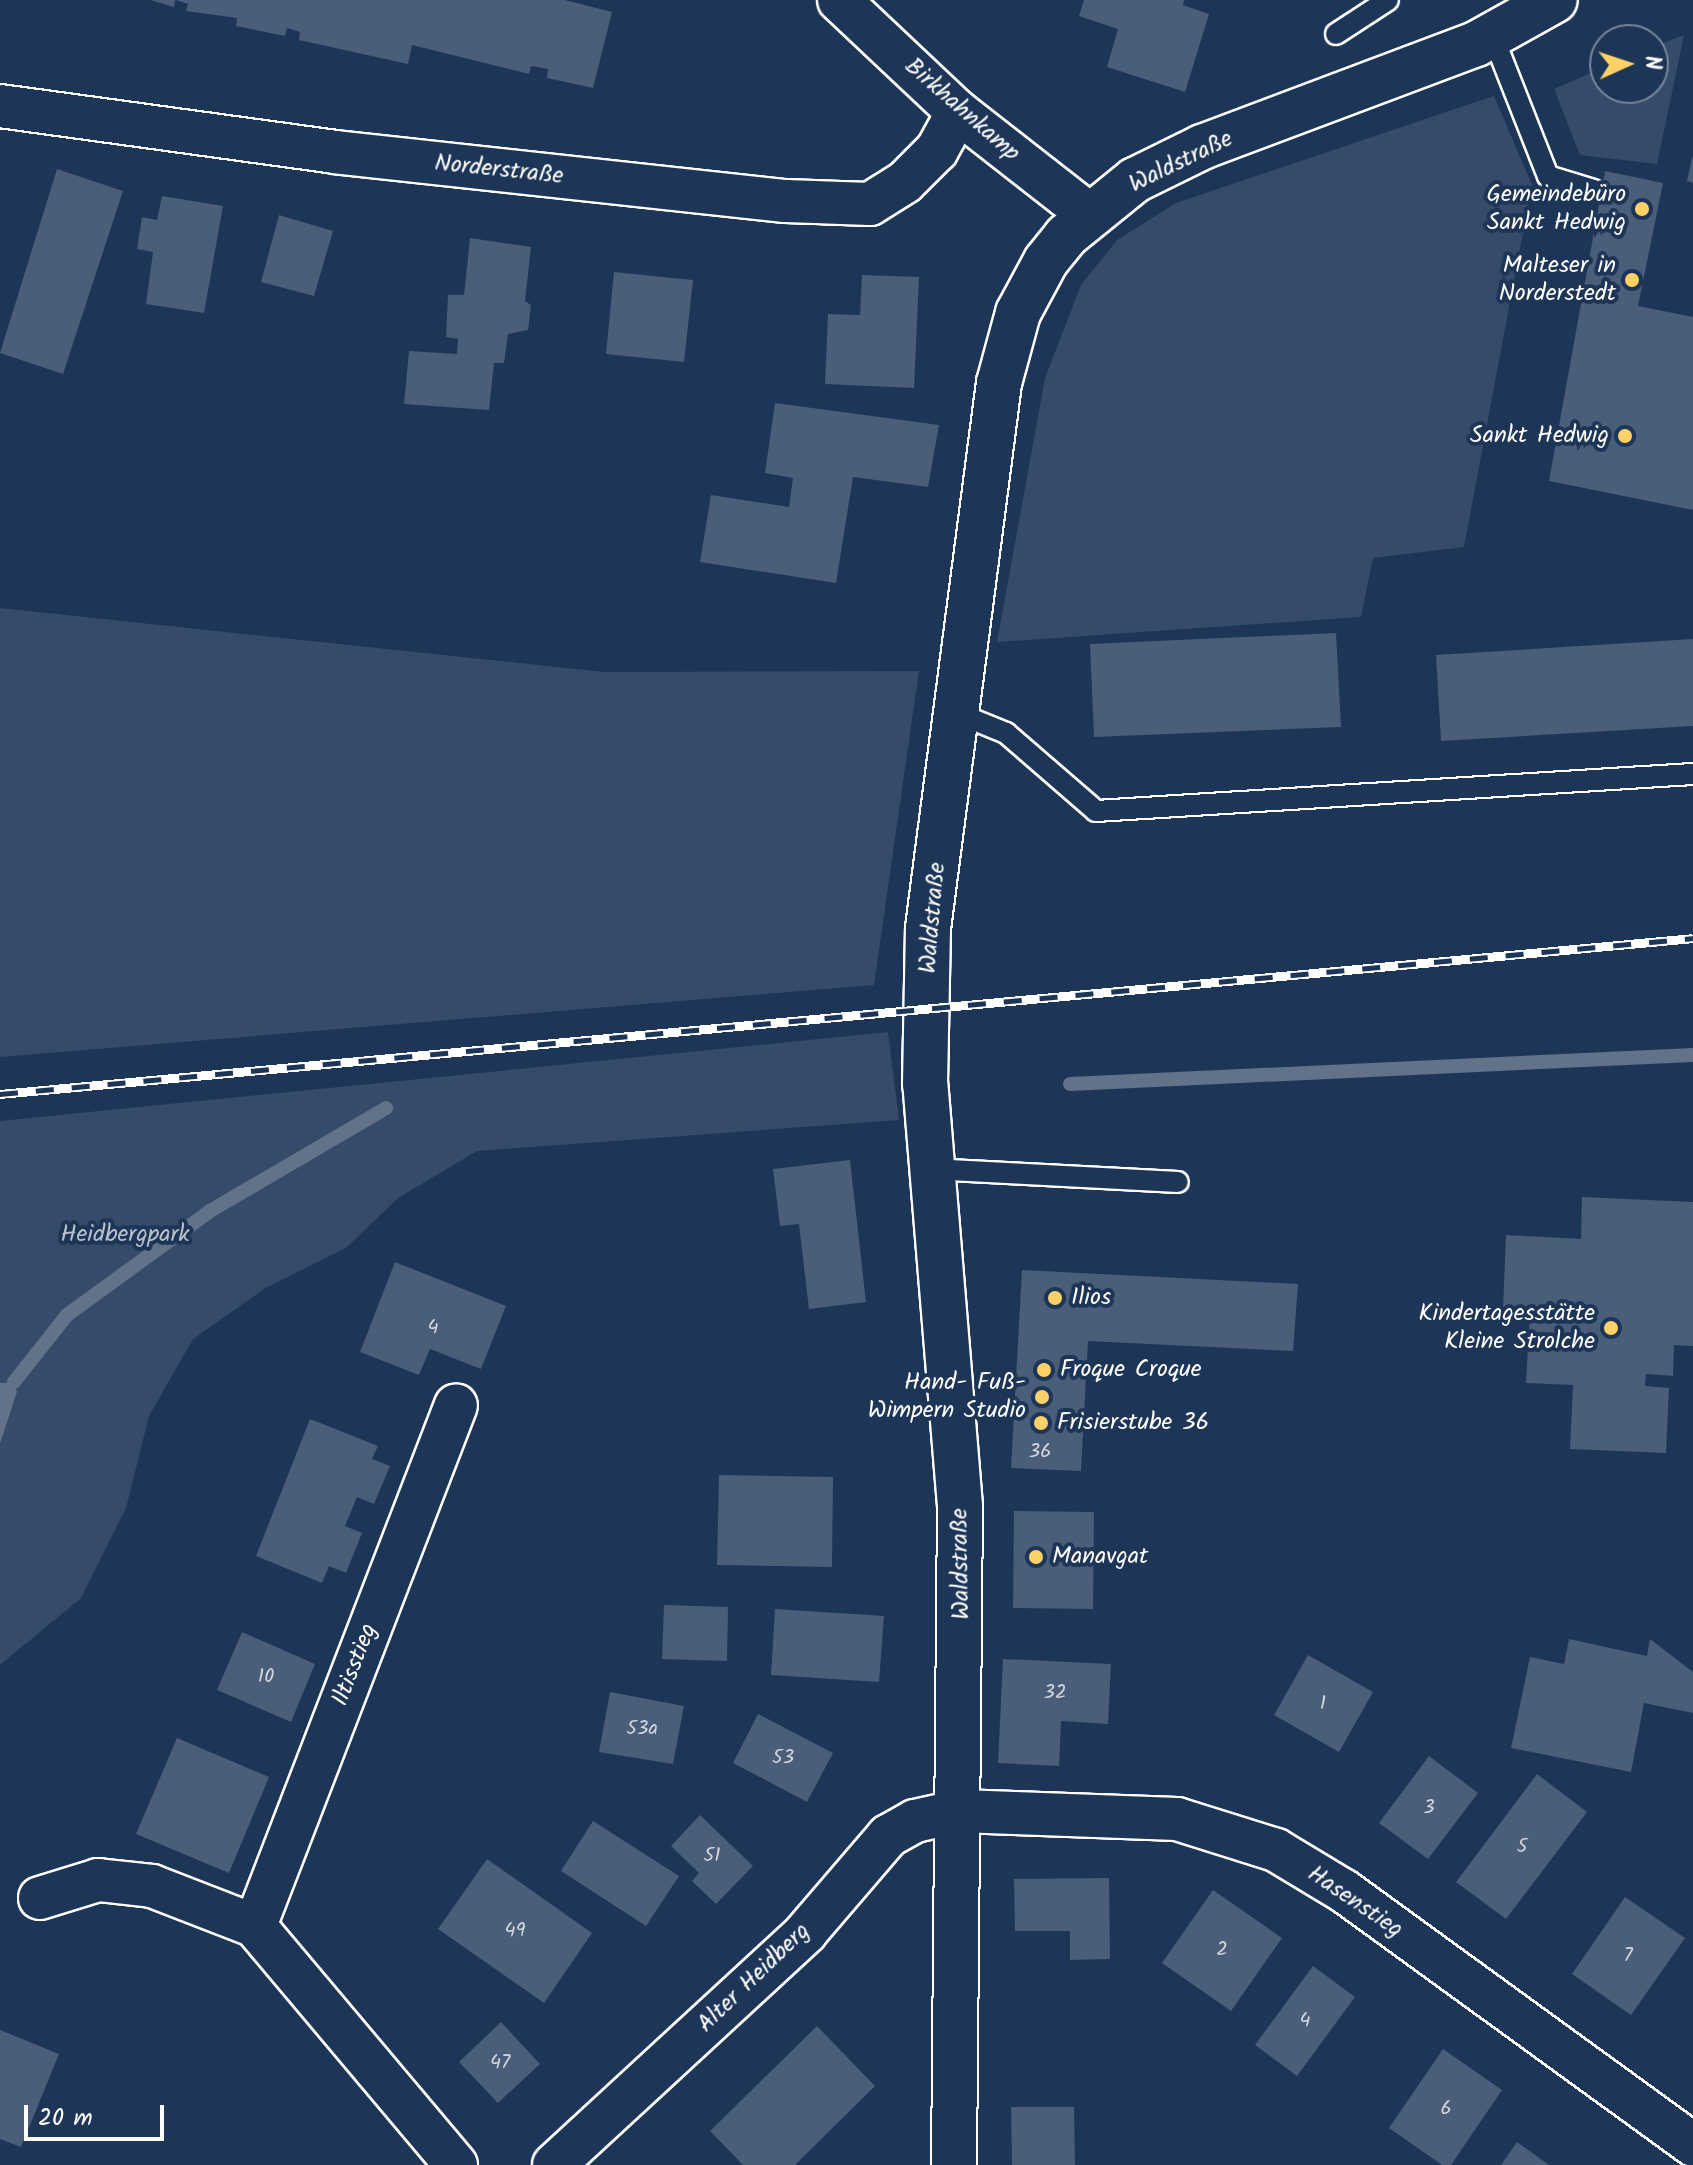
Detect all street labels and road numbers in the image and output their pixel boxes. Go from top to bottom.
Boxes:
street label: Birkhahnkamp [899,52,1025,168]
street label: Waldstraße [1125,125,1237,199]
street label: Norderstraße [433,149,565,191]
street label: Waldstraße [914,861,952,975]
street label: Waldstraße [946,1508,976,1620]
street label: Iltisstieg [326,1620,384,1710]
street label: Hasenstieg [1302,1860,1408,1944]
street label: Alter Heidberg [692,1917,816,2039]

